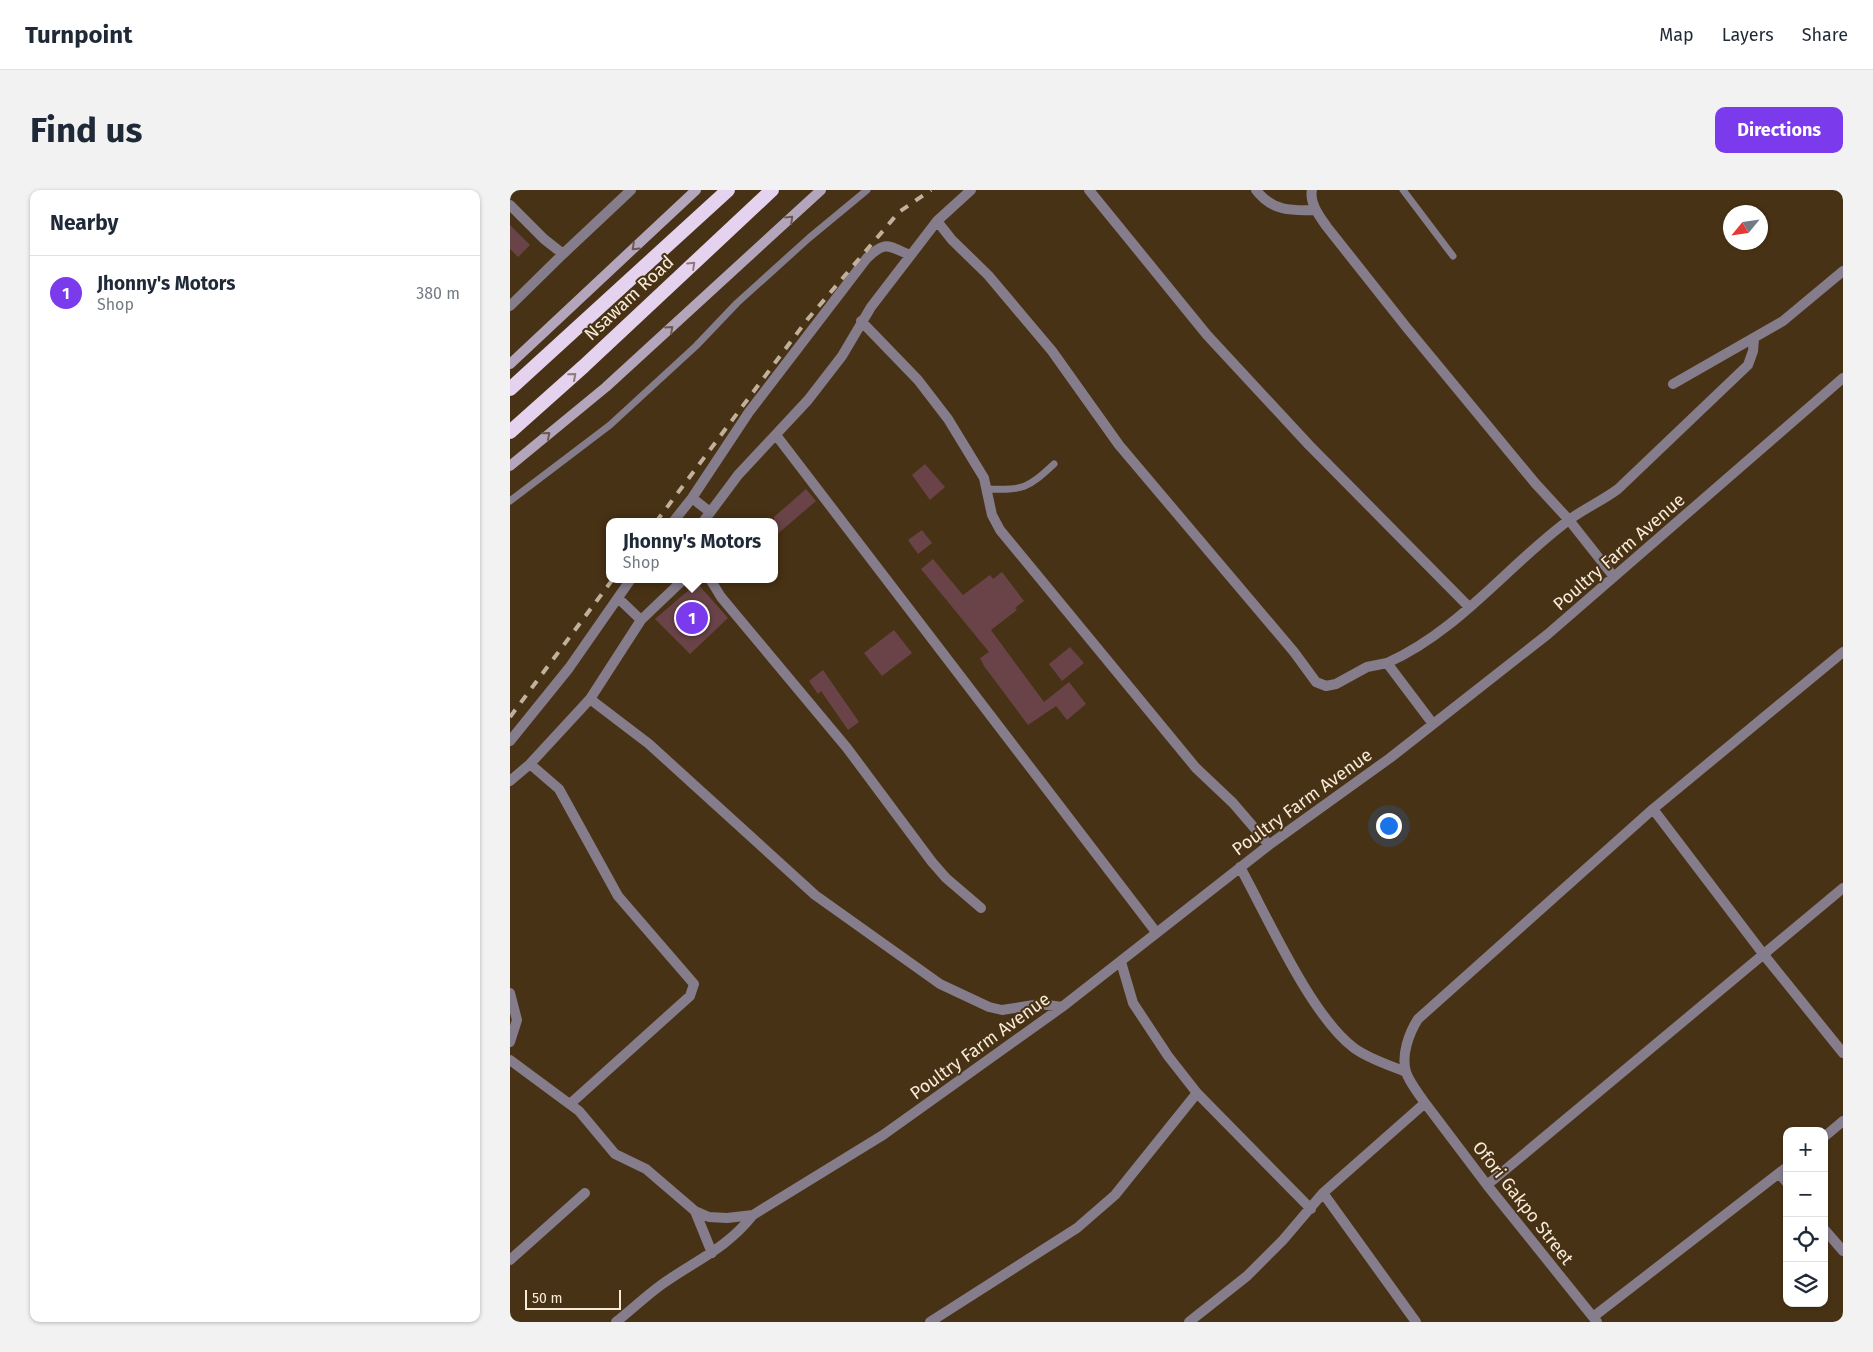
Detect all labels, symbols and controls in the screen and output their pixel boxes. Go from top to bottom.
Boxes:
text: Turnpoint [25,21,132,49]
text: Map [1659,24,1694,46]
text: Layers [1722,24,1774,46]
text: Share [1802,24,1848,46]
button: Directions [1715,107,1843,153]
text: Find us [30,109,142,151]
north arrow [1723,205,1768,250]
text: Nearby [50,210,118,236]
one-way arrow [784,216,793,225]
one-way arrow [631,241,640,250]
street label: Nsawam Road [580,251,678,345]
one-way arrow [686,262,695,271]
text: Jhonny's Motors [97,272,235,295]
text: 1 [62,284,70,303]
text: 380 m [416,284,460,303]
text: Shop [97,295,134,314]
one-way arrow [665,326,674,335]
one-way arrow [567,374,576,382]
one-way arrow [541,432,550,440]
street label: Poultry Farm Avenue [1549,489,1689,615]
popup [606,518,778,583]
text: Jhonny's Motors [623,530,761,553]
text: Shop [623,553,660,572]
pin: 1 [676,599,708,637]
street label: Poultry Farm Avenue [1228,744,1376,860]
your location [1376,813,1402,839]
street label: Poultry Farm Avenue [906,988,1054,1104]
map controls [1783,1127,1828,1307]
button: + [1783,1127,1828,1172]
street label: Ofori Gakpo Street [1468,1137,1578,1270]
button: − [1783,1172,1828,1217]
button: locate [1783,1217,1828,1262]
button: layers [1783,1262,1828,1307]
scale bar [525,1287,621,1310]
text: 50 m [532,1290,563,1307]

